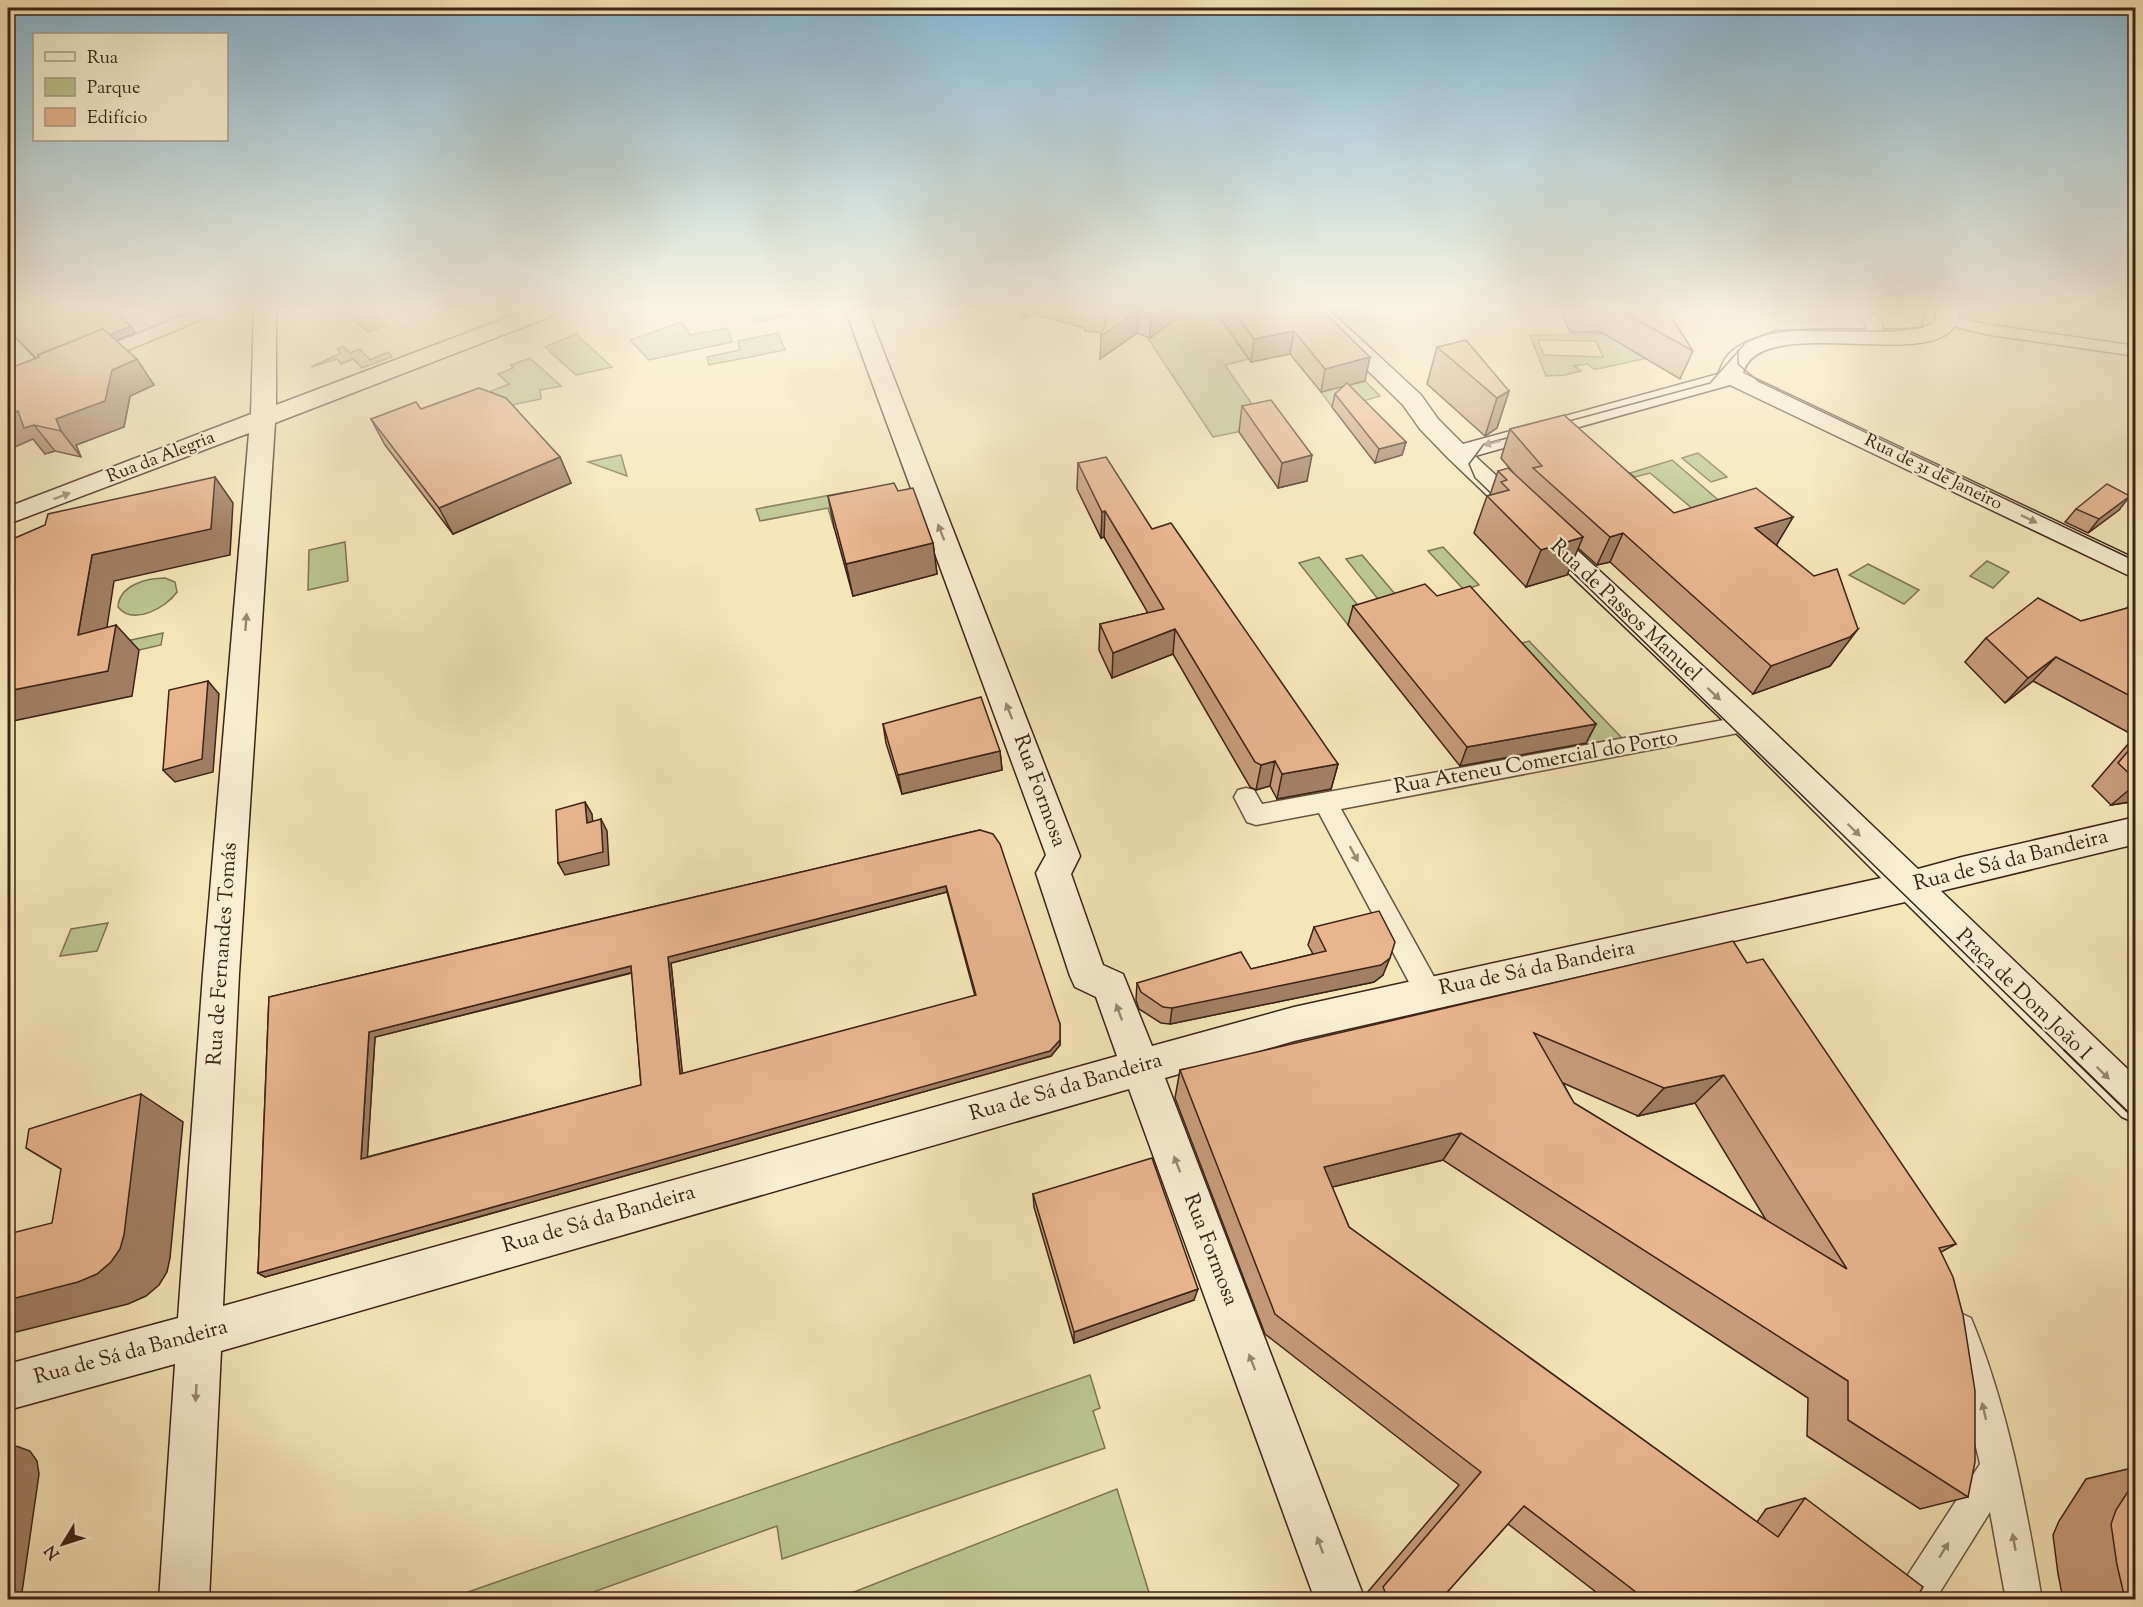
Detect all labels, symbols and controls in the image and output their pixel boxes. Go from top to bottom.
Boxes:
legend [33,33,228,141]
text: Rua [87,46,118,72]
text: Parque [87,76,140,102]
text: Edifício [87,106,148,132]
street label: Rua da Alegria [103,425,219,491]
street label: Rua de 31 de Janeiro [1860,428,2006,518]
one-way arrow [1483,439,1501,448]
one-way arrow [53,490,71,500]
one-way arrow [2020,514,2037,524]
one-way arrow [935,523,945,541]
street label: Rua de Passos Manuel [1543,533,1708,689]
one-way arrow [241,612,251,631]
one-way arrow [1707,687,1721,701]
one-way arrow [1004,702,1014,720]
street label: Rua Ateneu Comercial do Porto [1392,723,1680,803]
street label: Rua Formosa [1005,730,1073,852]
street label: Rua de Sá da Bandeira [1911,822,2112,900]
one-way arrow [1847,823,1862,837]
street label: Rua de Fernandes Tomás [200,841,246,1067]
one-way arrow [1349,846,1359,863]
street label: Praça de Dom João I [1949,922,2098,1068]
street label: Rua de Sá da Bandeira [1436,934,1638,1004]
one-way arrow [1113,1003,1123,1021]
street label: Rua de Sá da Bandeira [966,1046,1166,1130]
one-way arrow [2096,1066,2110,1080]
one-way arrow [1171,1154,1181,1172]
street label: Rua de Sá da Bandeira [499,1178,699,1262]
street label: Rua Formosa [1175,1190,1245,1311]
street label: Rua de Sá da Bandeira [31,1313,231,1393]
one-way arrow [1247,1352,1257,1370]
one-way arrow [192,1384,201,1403]
one-way arrow [1979,1402,1989,1420]
north arrow [33,1514,93,1574]
one-way arrow [2009,1532,2018,1551]
one-way arrow [1314,1535,1324,1553]
text: N [40,1539,66,1564]
one-way arrow [1939,1542,1950,1558]

